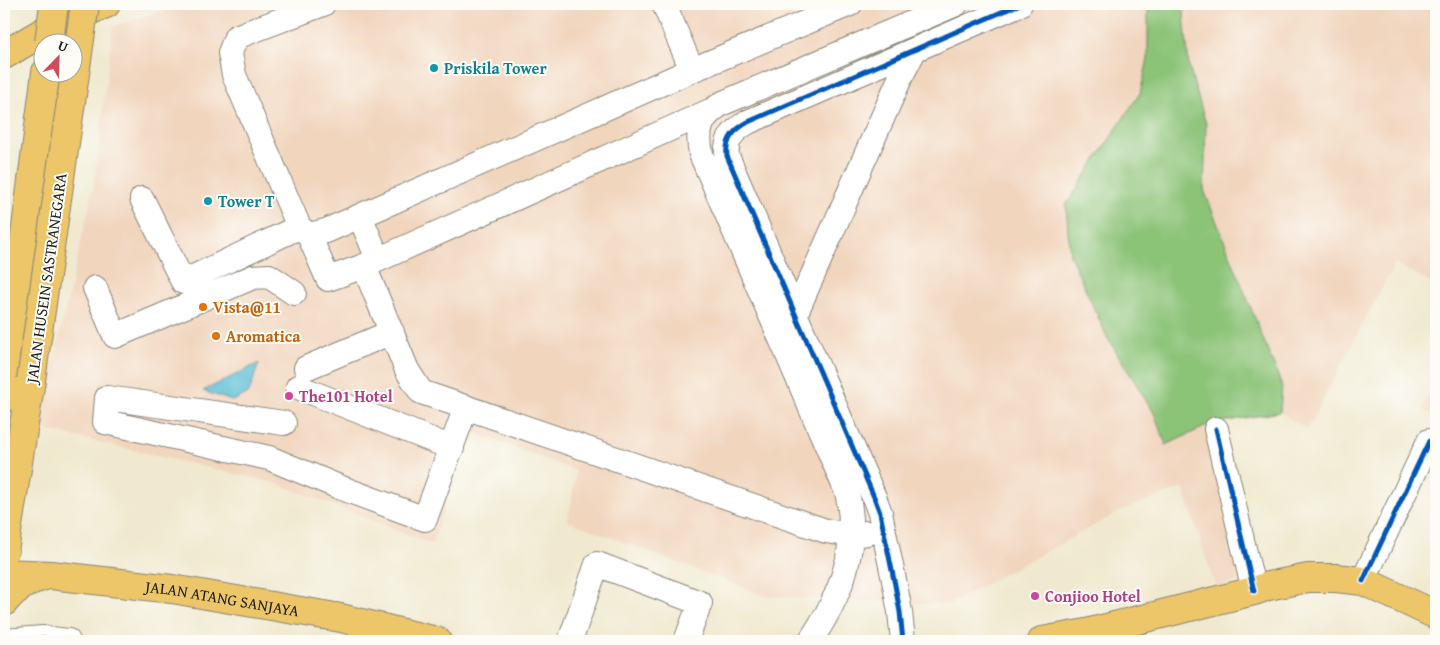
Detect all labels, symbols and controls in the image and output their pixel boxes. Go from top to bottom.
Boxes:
north arrow [32,32,82,82]
text: U [55,35,72,57]
place label: Priskila Tower [444,56,547,80]
marker: Priskila Tower [428,62,440,74]
street label: JALAN HUSEIN SASTRANEGARA [19,171,73,387]
place label: Tower T [218,189,275,213]
marker: Tower T [202,195,214,207]
place label: Vista@11 [213,295,281,319]
marker: Vista@11 [197,301,209,313]
place label: Aromatica [226,324,301,348]
marker: Aromatica [210,330,222,342]
place label: The101 Hotel [299,384,393,408]
marker: The101 Hotel [283,390,295,402]
street label: JALAN ATANG SANJAYA [142,574,301,623]
place label: Conjioo Hotel [1045,584,1141,608]
marker: Conjioo Hotel [1029,590,1041,602]

